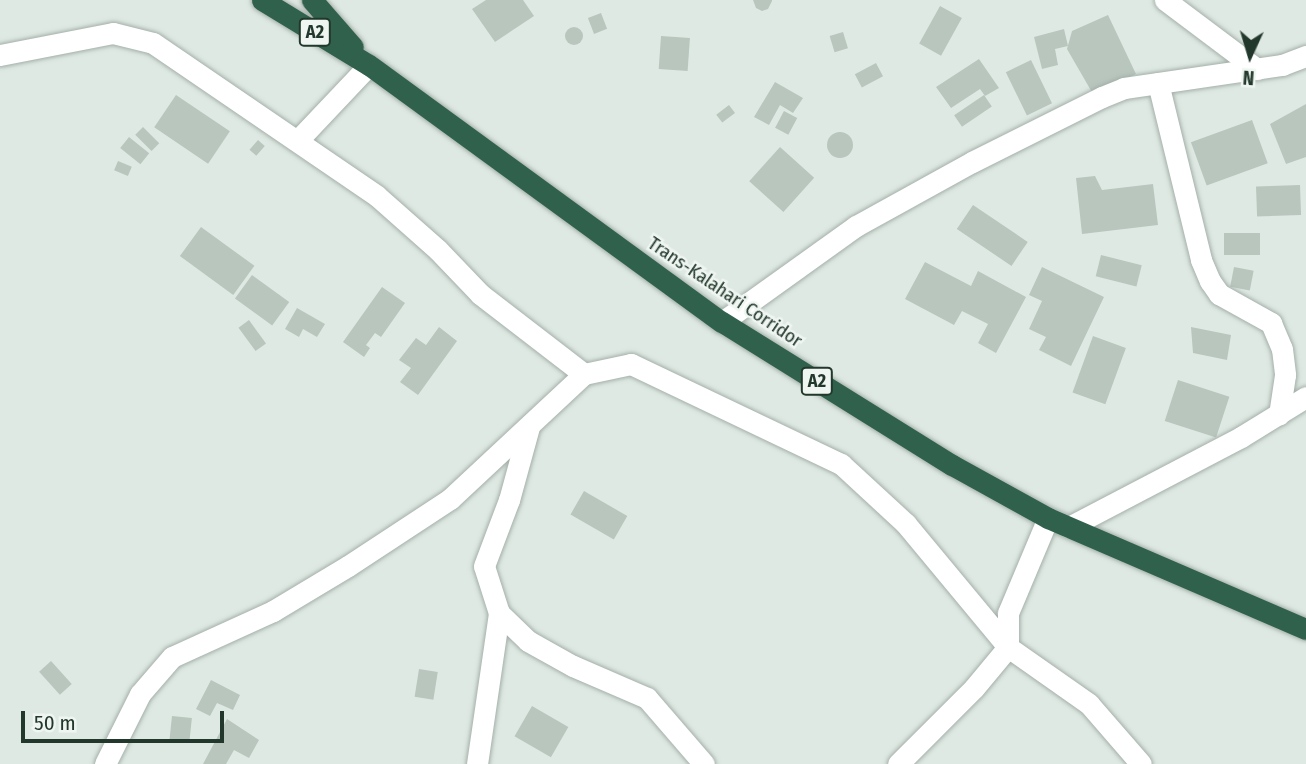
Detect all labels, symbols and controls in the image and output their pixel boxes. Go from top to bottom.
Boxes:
road number: A2 [298,17,332,46]
north arrow [1215,21,1285,91]
text: N [1242,66,1255,89]
street label: Trans-Kalahari Corridor [644,232,806,352]
road number: A2 [800,366,834,396]
scale bar [24,698,228,742]
text: 50 m [34,710,76,736]

